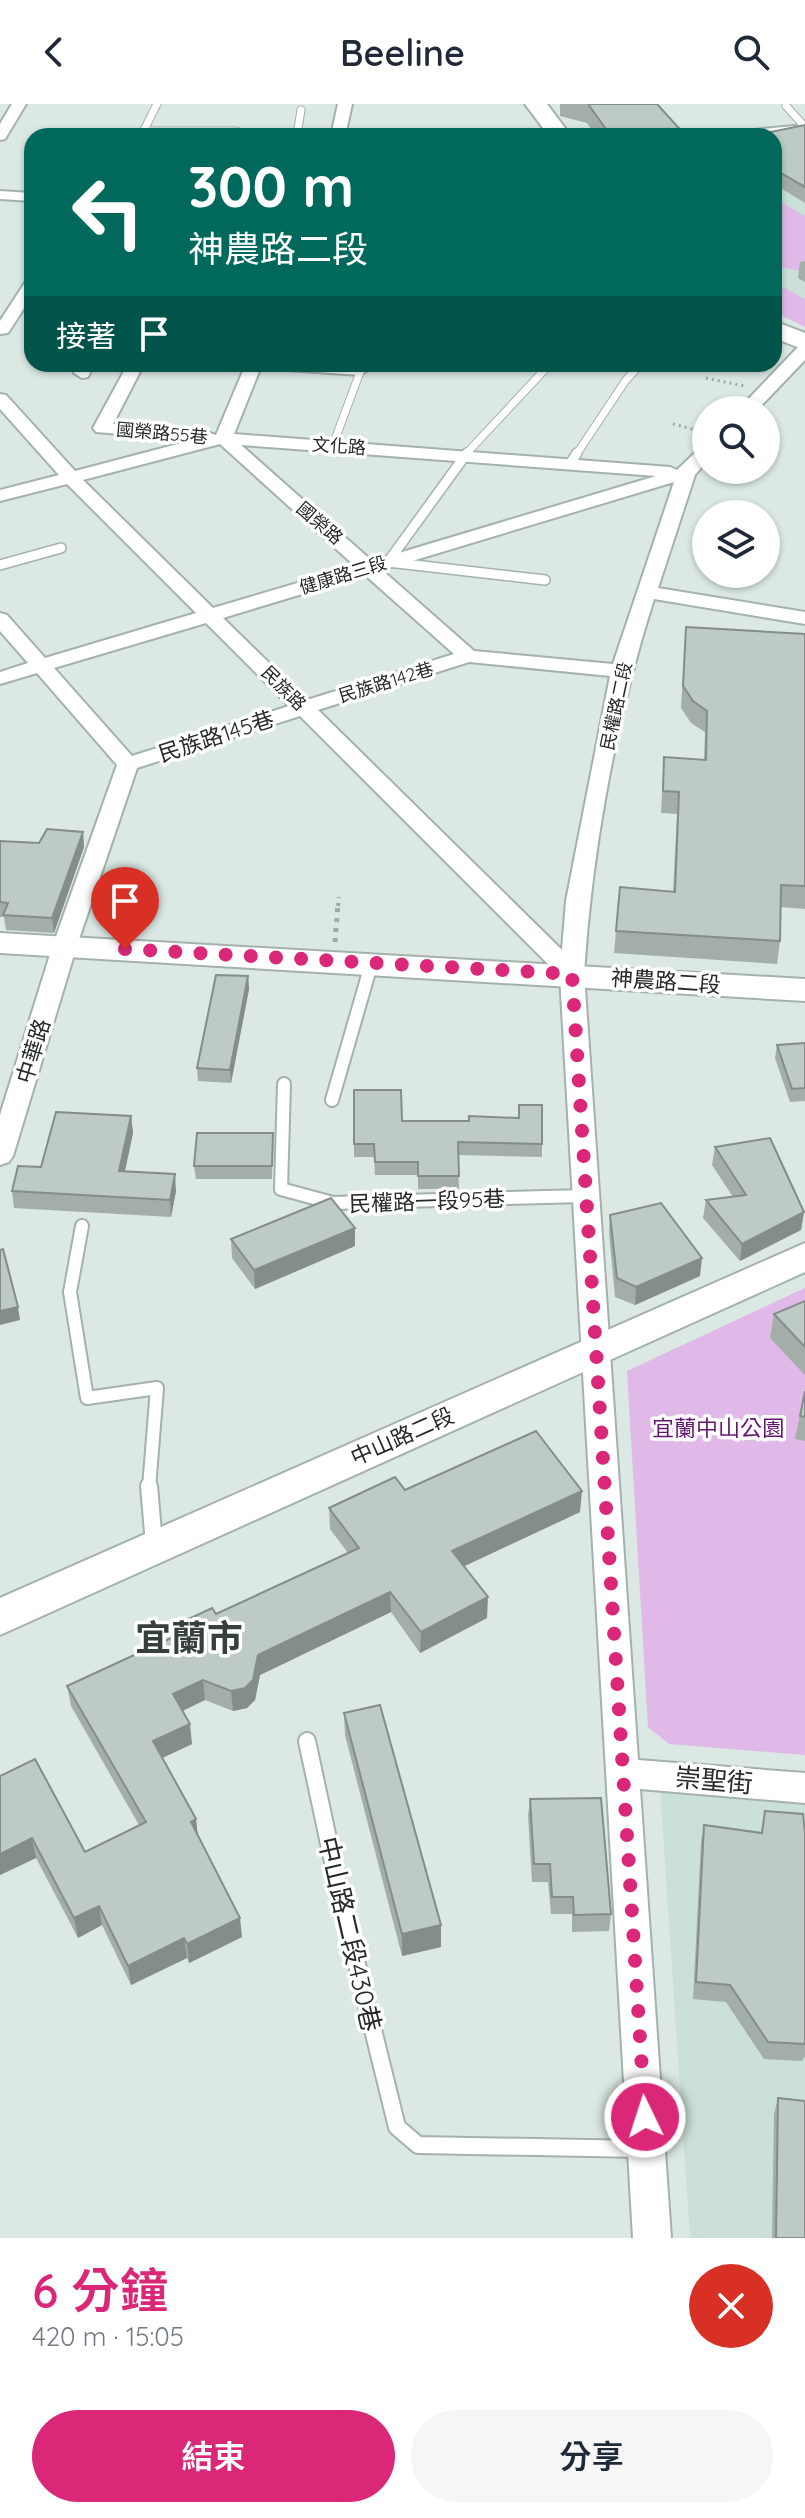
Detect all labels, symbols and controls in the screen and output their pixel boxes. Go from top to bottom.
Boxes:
icon: back [32,30,76,74]
text: Beeline [340,30,465,75]
icon: search [729,30,773,74]
text: 300 m [188,151,354,221]
icon: left [56,160,160,264]
text: 神農路二段 [188,226,368,271]
icon: arrive [132,312,176,356]
text: 接著 [56,317,116,355]
map controls [692,396,780,588]
button: search [692,396,780,484]
street label: 國榮路55巷 [115,418,209,448]
street label: 文化路 [311,433,367,459]
street label: 國榮路 [292,497,348,549]
button: layers [692,500,780,588]
street label: 健康路三段 [297,551,389,599]
street label: 民族路142巷 [336,657,436,707]
street label: 民權路二段 [595,660,637,752]
street label: 民族路 [257,661,311,715]
street label: 民族路145巷 [155,704,277,768]
pin [91,867,159,949]
icon: arrive [103,879,147,923]
street label: 神農路二段 [610,963,722,999]
street label: 中華路 [10,1015,56,1087]
street label: 民權路一段95巷 [348,1184,506,1218]
street label: 中山路二段 [346,1401,458,1471]
park label: 宜蘭中山公園 [652,1414,784,1442]
district label: 宜蘭市 [135,1615,243,1660]
street label: 崇聖街 [674,1760,754,1800]
street label: 中山路二段430巷 [312,1833,388,2035]
position arrow [603,2075,687,2159]
text: 6 分鐘 [32,2260,168,2320]
button: close [689,2264,773,2348]
text: 420 m · 15:05 [32,2320,184,2353]
button: 結束 [32,2410,395,2502]
button: 分享 [411,2410,773,2502]

